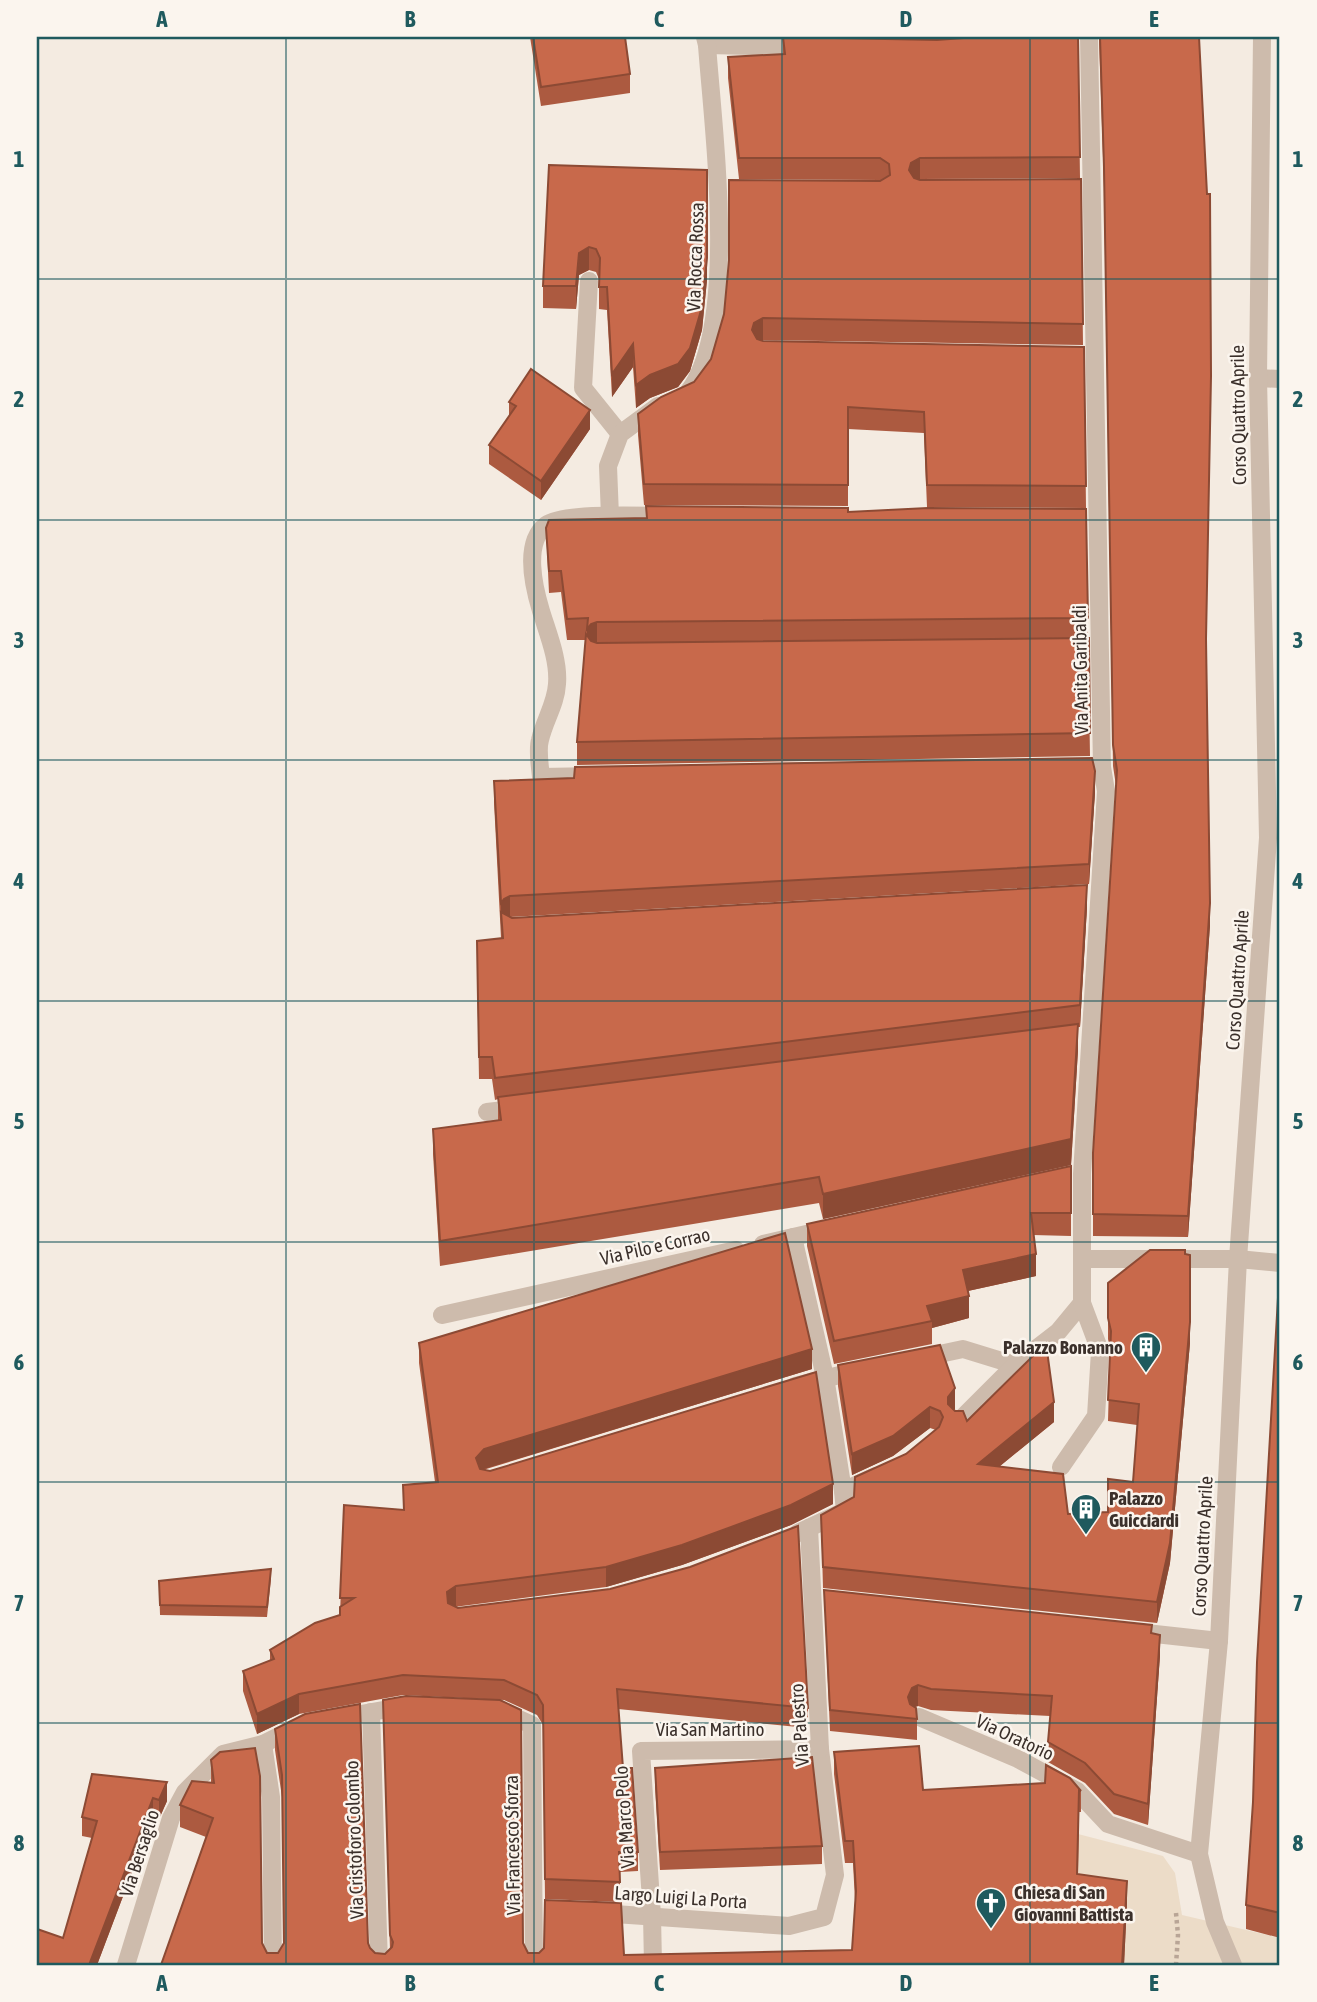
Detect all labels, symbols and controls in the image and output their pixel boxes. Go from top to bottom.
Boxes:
text: A [155,6,168,32]
text: B [405,6,416,32]
text: C [654,6,665,32]
text: D [900,6,913,32]
text: E [1149,6,1159,32]
text: 1 [14,146,25,172]
text: 1 [1293,146,1304,172]
street label: Via Rocca Rossa [682,202,708,312]
street label: Corso Quattro Aprile [1226,345,1250,485]
text: 2 [14,386,24,412]
text: 2 [1293,386,1303,412]
street label: Via Anita Garibaldi [1068,605,1092,735]
text: 3 [14,627,24,653]
text: 3 [1293,627,1303,653]
text: 4 [13,868,25,894]
text: 4 [1292,868,1304,894]
street label: Corso Quattro Aprile [1221,909,1253,1051]
text: 5 [14,1108,25,1134]
text: 5 [1293,1108,1304,1134]
street label: Via Pilo e Corrao [598,1223,712,1269]
building icon: Palazzo Bonanno [1129,1330,1163,1374]
place label: Palazzo Bonanno [1003,1336,1123,1358]
text: 6 [14,1349,25,1375]
text: 6 [1293,1349,1304,1375]
street label: Corso Quattro Aprile [1187,1475,1217,1617]
place label: Palazzo Guicciardi [1109,1487,1179,1531]
building icon: Palazzo Guicciardi [1069,1492,1103,1536]
text: 7 [14,1590,24,1616]
text: 7 [1293,1590,1303,1616]
street label: Via Palestro [785,1683,813,1767]
street label: Via Oratorio [973,1709,1057,1765]
street label: Via San Martino [656,1718,764,1740]
street label: Via Cristoforo Colombo [340,1760,368,1920]
street label: Via Marco Polo [609,1765,639,1869]
street label: Via Francesco Sforza [500,1775,524,1915]
street label: Via Bersaglio [115,1807,163,1899]
text: 8 [14,1830,25,1856]
text: 8 [1293,1830,1304,1856]
street label: Largo Luigi La Porta [614,1881,748,1913]
place label: Chiesa di San Giovanni Battista [1014,1881,1133,1925]
church icon: Chiesa di San Giovanni Battista [974,1886,1008,1930]
text: A [155,1970,168,1996]
text: B [405,1970,416,1996]
text: C [654,1970,665,1996]
text: D [900,1970,913,1996]
text: E [1149,1970,1159,1996]

